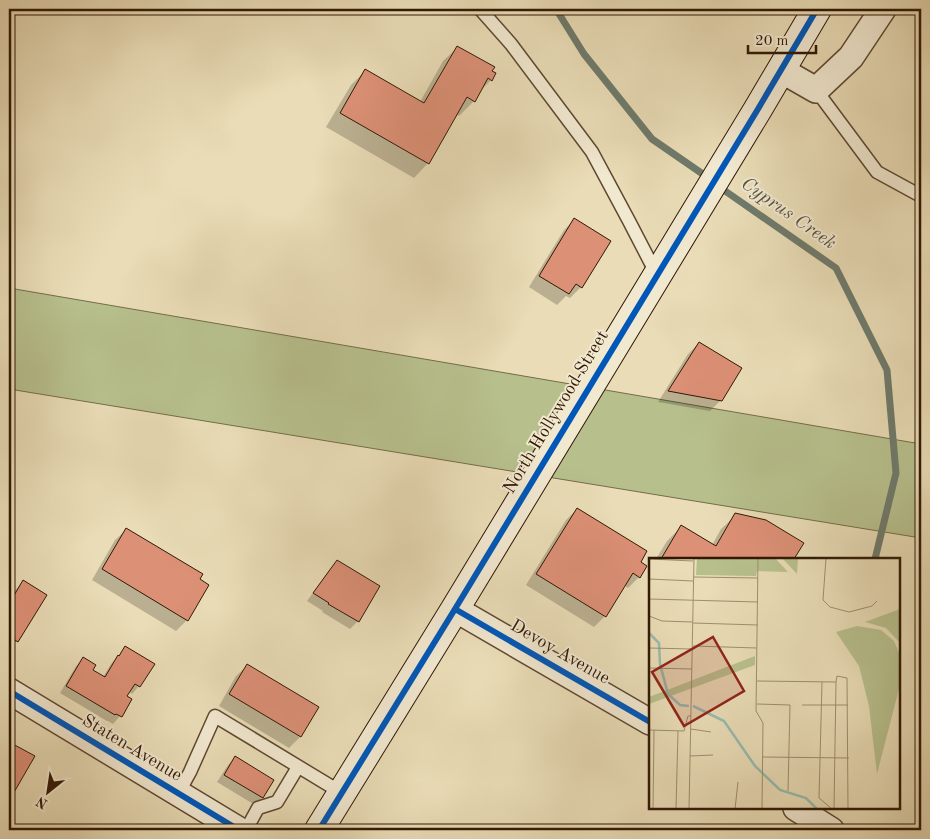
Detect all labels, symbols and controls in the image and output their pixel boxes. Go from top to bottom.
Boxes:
scale bar [748,22,815,54]
text: 20 m [755,34,789,49]
water label: Cyprus Creek [737,174,839,254]
street label: North Hollywood Street [500,327,612,497]
inset map [649,558,900,809]
street label: Devoy Avenue [507,616,613,688]
street label: Staten Avenue [79,711,185,785]
north arrow [22,766,72,816]
text: N [34,794,50,811]

